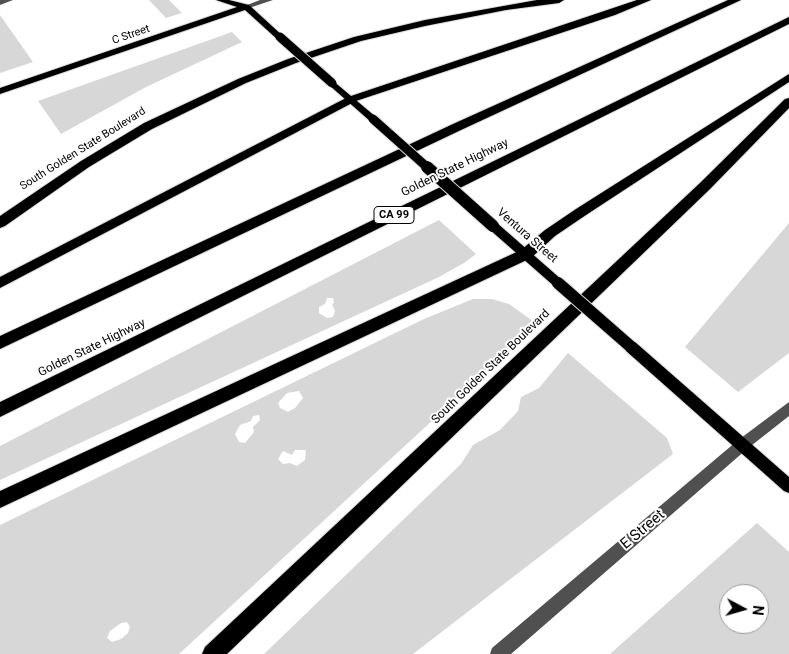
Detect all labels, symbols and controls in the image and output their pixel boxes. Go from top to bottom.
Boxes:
street label: C Street [110,22,152,48]
street label: South Golden State Boulevard [18,105,148,193]
street label: Golden State Highway [399,136,511,200]
road number: CA 99 [374,206,414,224]
street label: Ventura Street [494,206,560,266]
street label: South Golden State Boulevard [429,307,553,427]
street label: Golden State Highway [36,316,148,380]
street label: E Street [617,506,669,554]
north arrow [719,584,769,634]
text: N [749,605,766,616]

